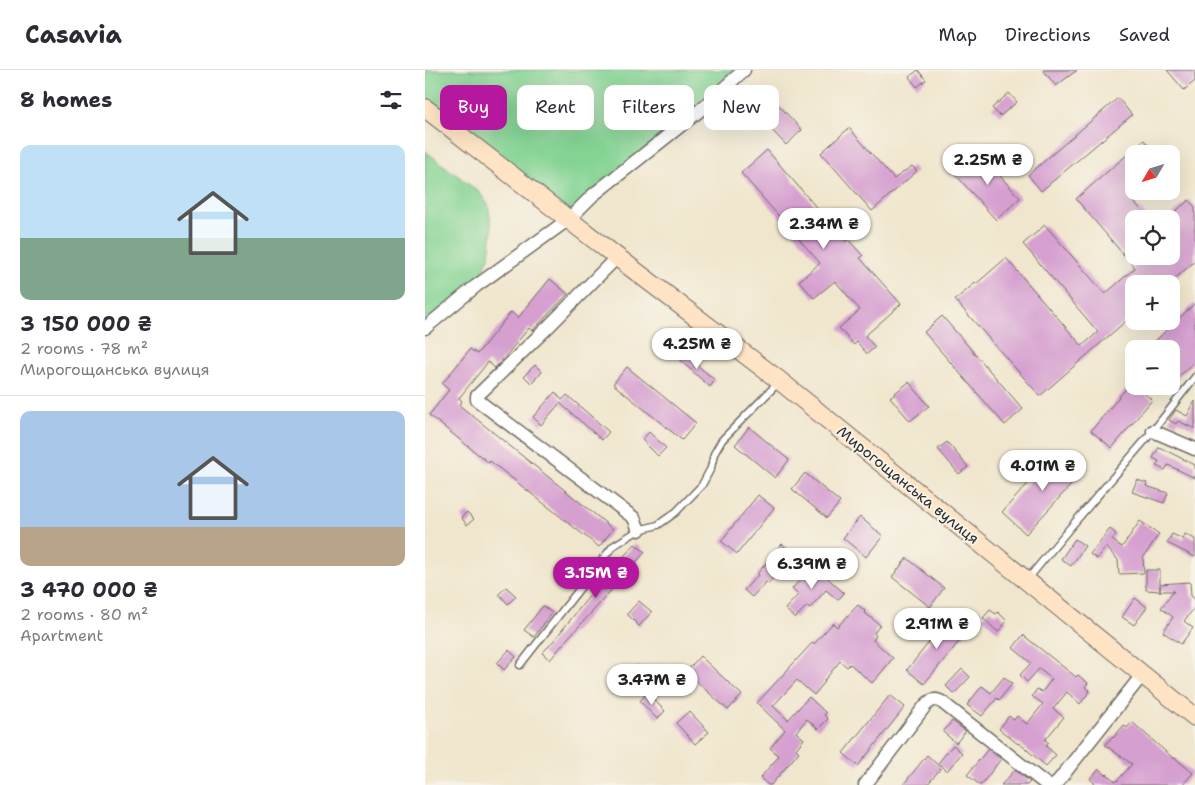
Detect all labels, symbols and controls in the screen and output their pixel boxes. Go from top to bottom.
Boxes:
text: Casavia [25,19,122,51]
text: Map [939,23,977,47]
text: Directions [1005,23,1091,47]
text: Saved [1119,23,1170,47]
chip: Buy [440,85,507,130]
chip: Rent [517,85,594,130]
chip: Filters [604,85,694,130]
chip: New [704,85,779,130]
text: 8 homes [20,86,112,114]
icon: filters [377,86,405,114]
pin: 2.25M ₴ [942,144,1034,186]
north arrow [1125,145,1180,200]
map controls [1125,145,1180,395]
text: 2.25M ₴ [953,149,1023,170]
icon: home [168,178,258,268]
pin: 2.34M ₴ [778,208,870,250]
button: locate [1125,210,1180,265]
text: 2.34M ₴ [789,213,859,234]
button: + [1125,275,1180,330]
text: 3 150 000 ₴ [20,310,152,338]
pin: 4.25M ₴ [651,328,743,370]
text: 4.25M ₴ [663,333,731,354]
text: 2 rooms · 78 m² [20,338,148,359]
button: − [1125,340,1180,395]
text: Мирогощанська вулиця [20,359,209,380]
street label: Мирогощанська вулиця [833,421,983,549]
icon: home [168,443,258,533]
pin: 4.01M ₴ [997,450,1089,492]
text: 4.01M ₴ [1010,455,1076,476]
pin: 6.39M ₴ [766,548,858,590]
text: 6.39M ₴ [777,553,847,574]
pin: 3.15M ₴ [550,556,642,599]
text: 3.15M ₴ [564,562,628,583]
text: 3 470 000 ₴ [20,576,158,604]
text: 2 rooms · 80 m² [20,604,148,625]
pin: 2.91M ₴ [891,608,983,650]
text: 2.91M ₴ [905,613,969,634]
text: Apartment [20,625,103,646]
pin: 3.47M ₴ [606,664,698,706]
text: 3.47M ₴ [618,669,686,690]

